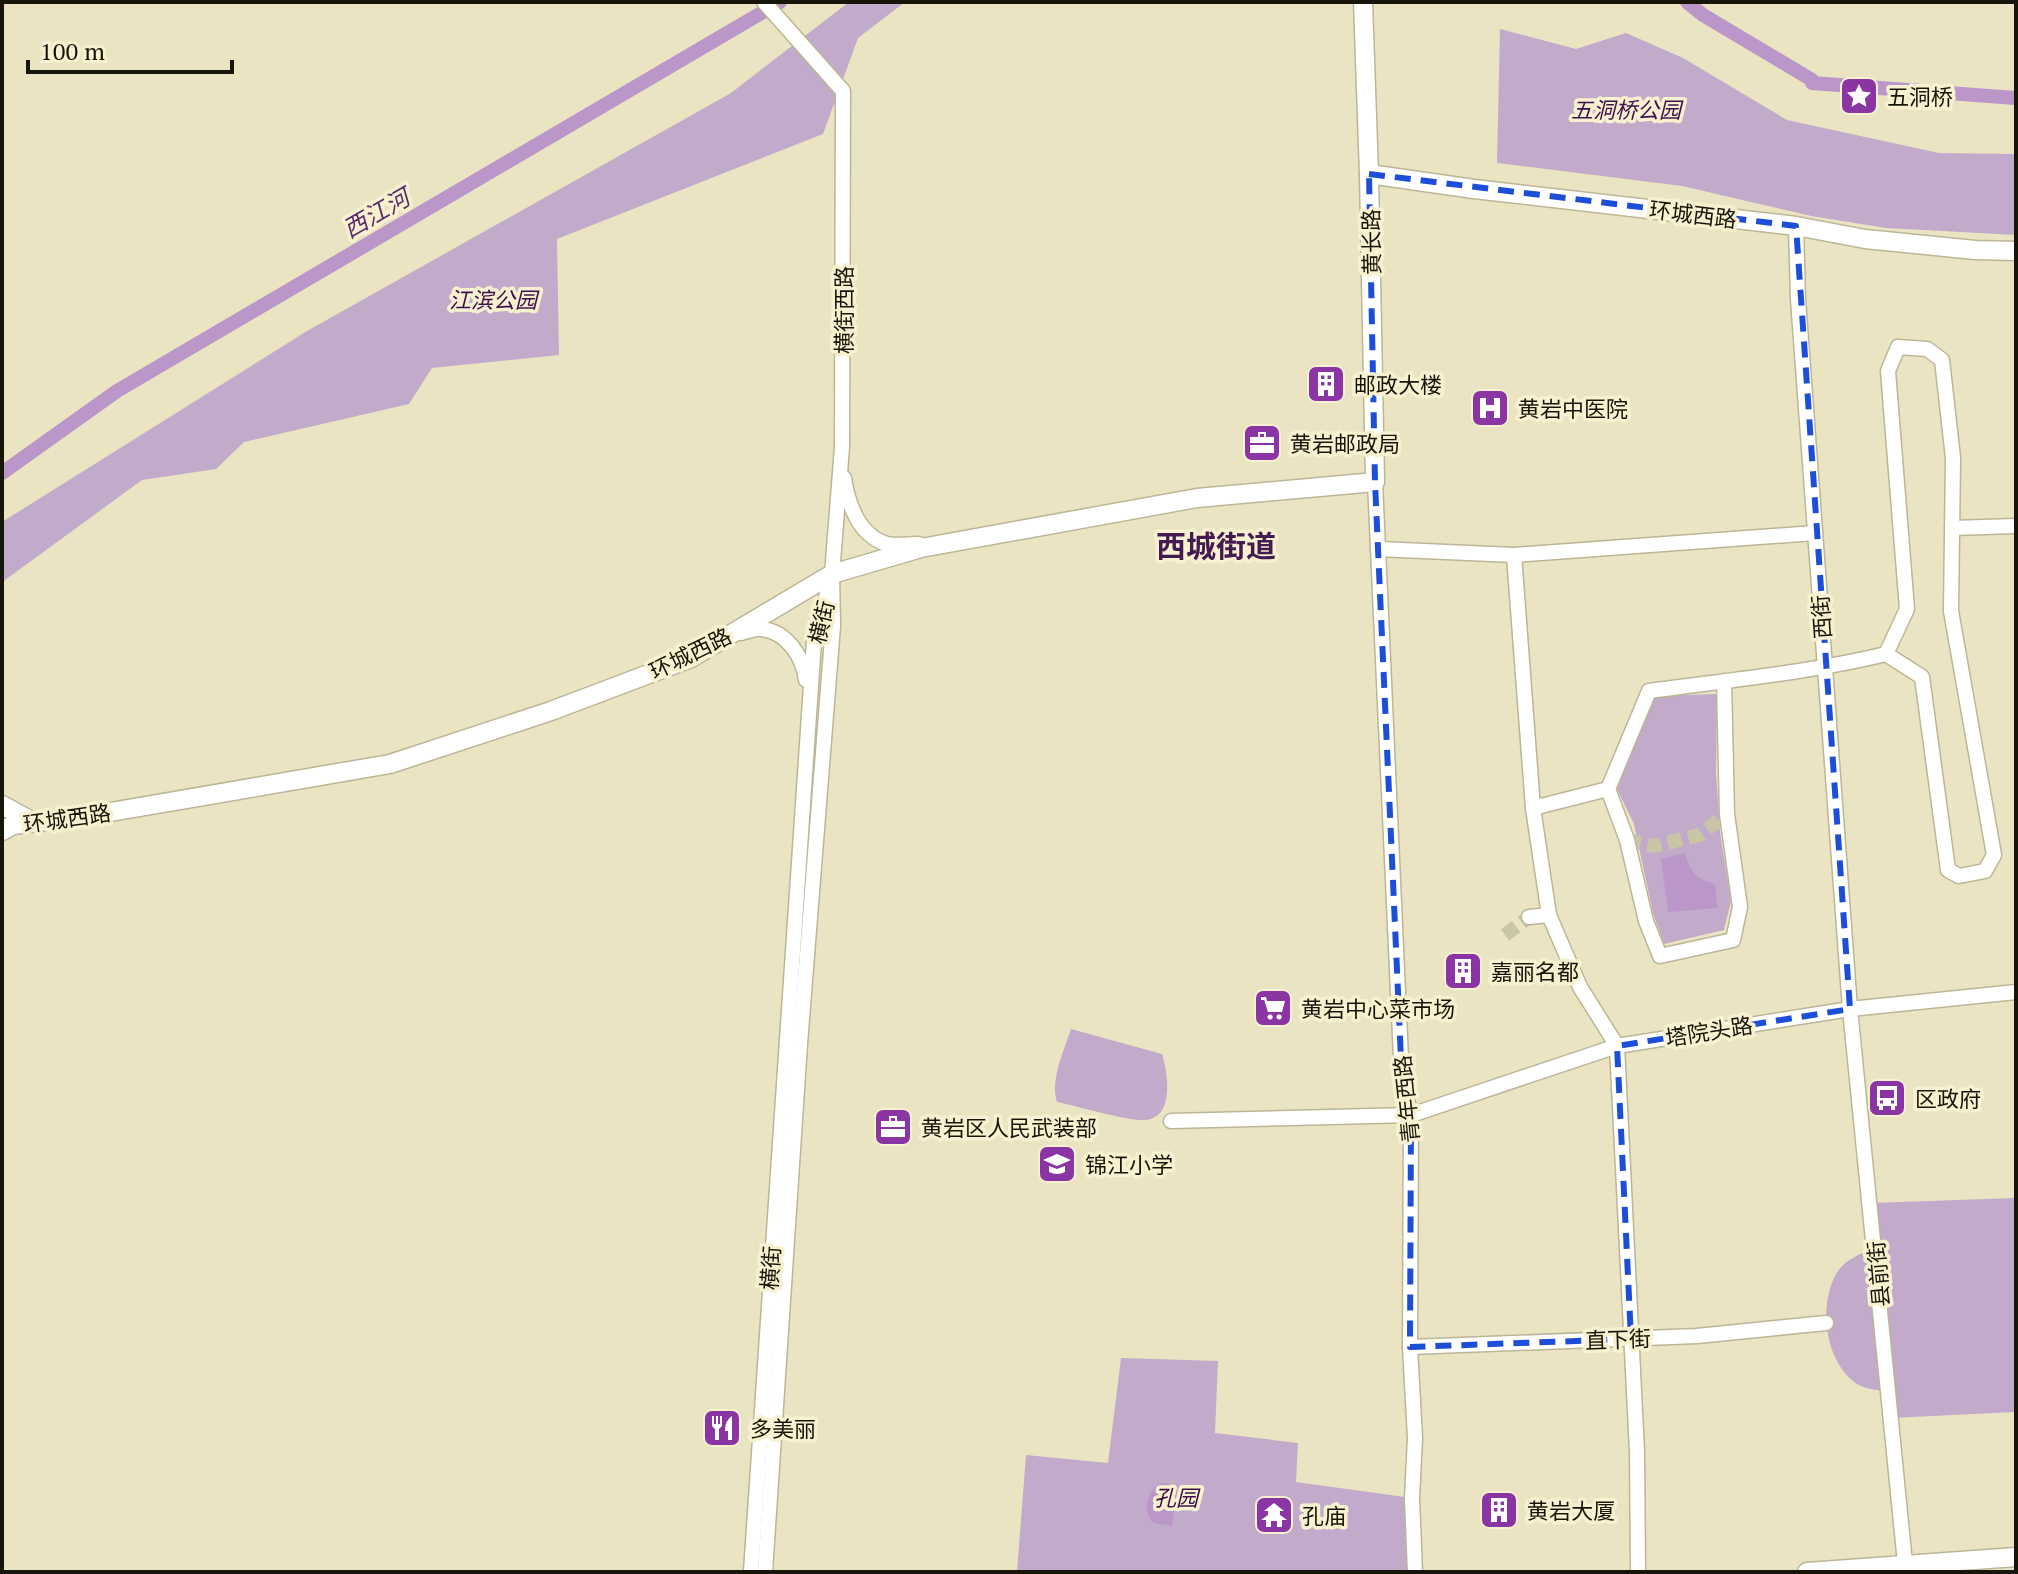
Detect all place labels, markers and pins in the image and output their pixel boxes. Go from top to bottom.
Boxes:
place icon: 五洞桥 [1838,75,1880,117]
place label: 五洞桥 [1887,82,1953,111]
building icon: 邮政大楼 [1305,363,1347,405]
place label: 邮政大楼 [1354,370,1442,399]
hospital icon: 黄岩中医院 [1469,387,1511,429]
place label: 黄岩中医院 [1518,394,1628,423]
office icon: 黄岩邮政局 [1241,422,1283,464]
place label: 黄岩邮政局 [1290,429,1400,458]
building icon: 嘉丽名都 [1442,950,1484,992]
place label: 嘉丽名都 [1491,957,1579,986]
supermarket icon: 黄岩中心菜市场 [1252,987,1294,1029]
place label: 黄岩中心菜市场 [1301,994,1455,1023]
bus stop icon: 区政府 [1866,1077,1908,1119]
place label: 区政府 [1915,1084,1981,1113]
office icon: 黄岩区人民武装部 [872,1106,914,1148]
place label: 黄岩区人民武装部 [921,1113,1097,1142]
school or university icon: 锦江小学 [1036,1143,1078,1185]
place label: 锦江小学 [1085,1150,1173,1179]
restaurant icon: 多美丽 [701,1407,743,1449]
place label: 多美丽 [750,1414,816,1443]
building icon: 黄岩大厦 [1478,1489,1520,1531]
temple icon: 孔庙 [1253,1494,1295,1536]
place label: 黄岩大厦 [1527,1496,1615,1525]
place label: 孔庙 [1302,1501,1346,1530]

